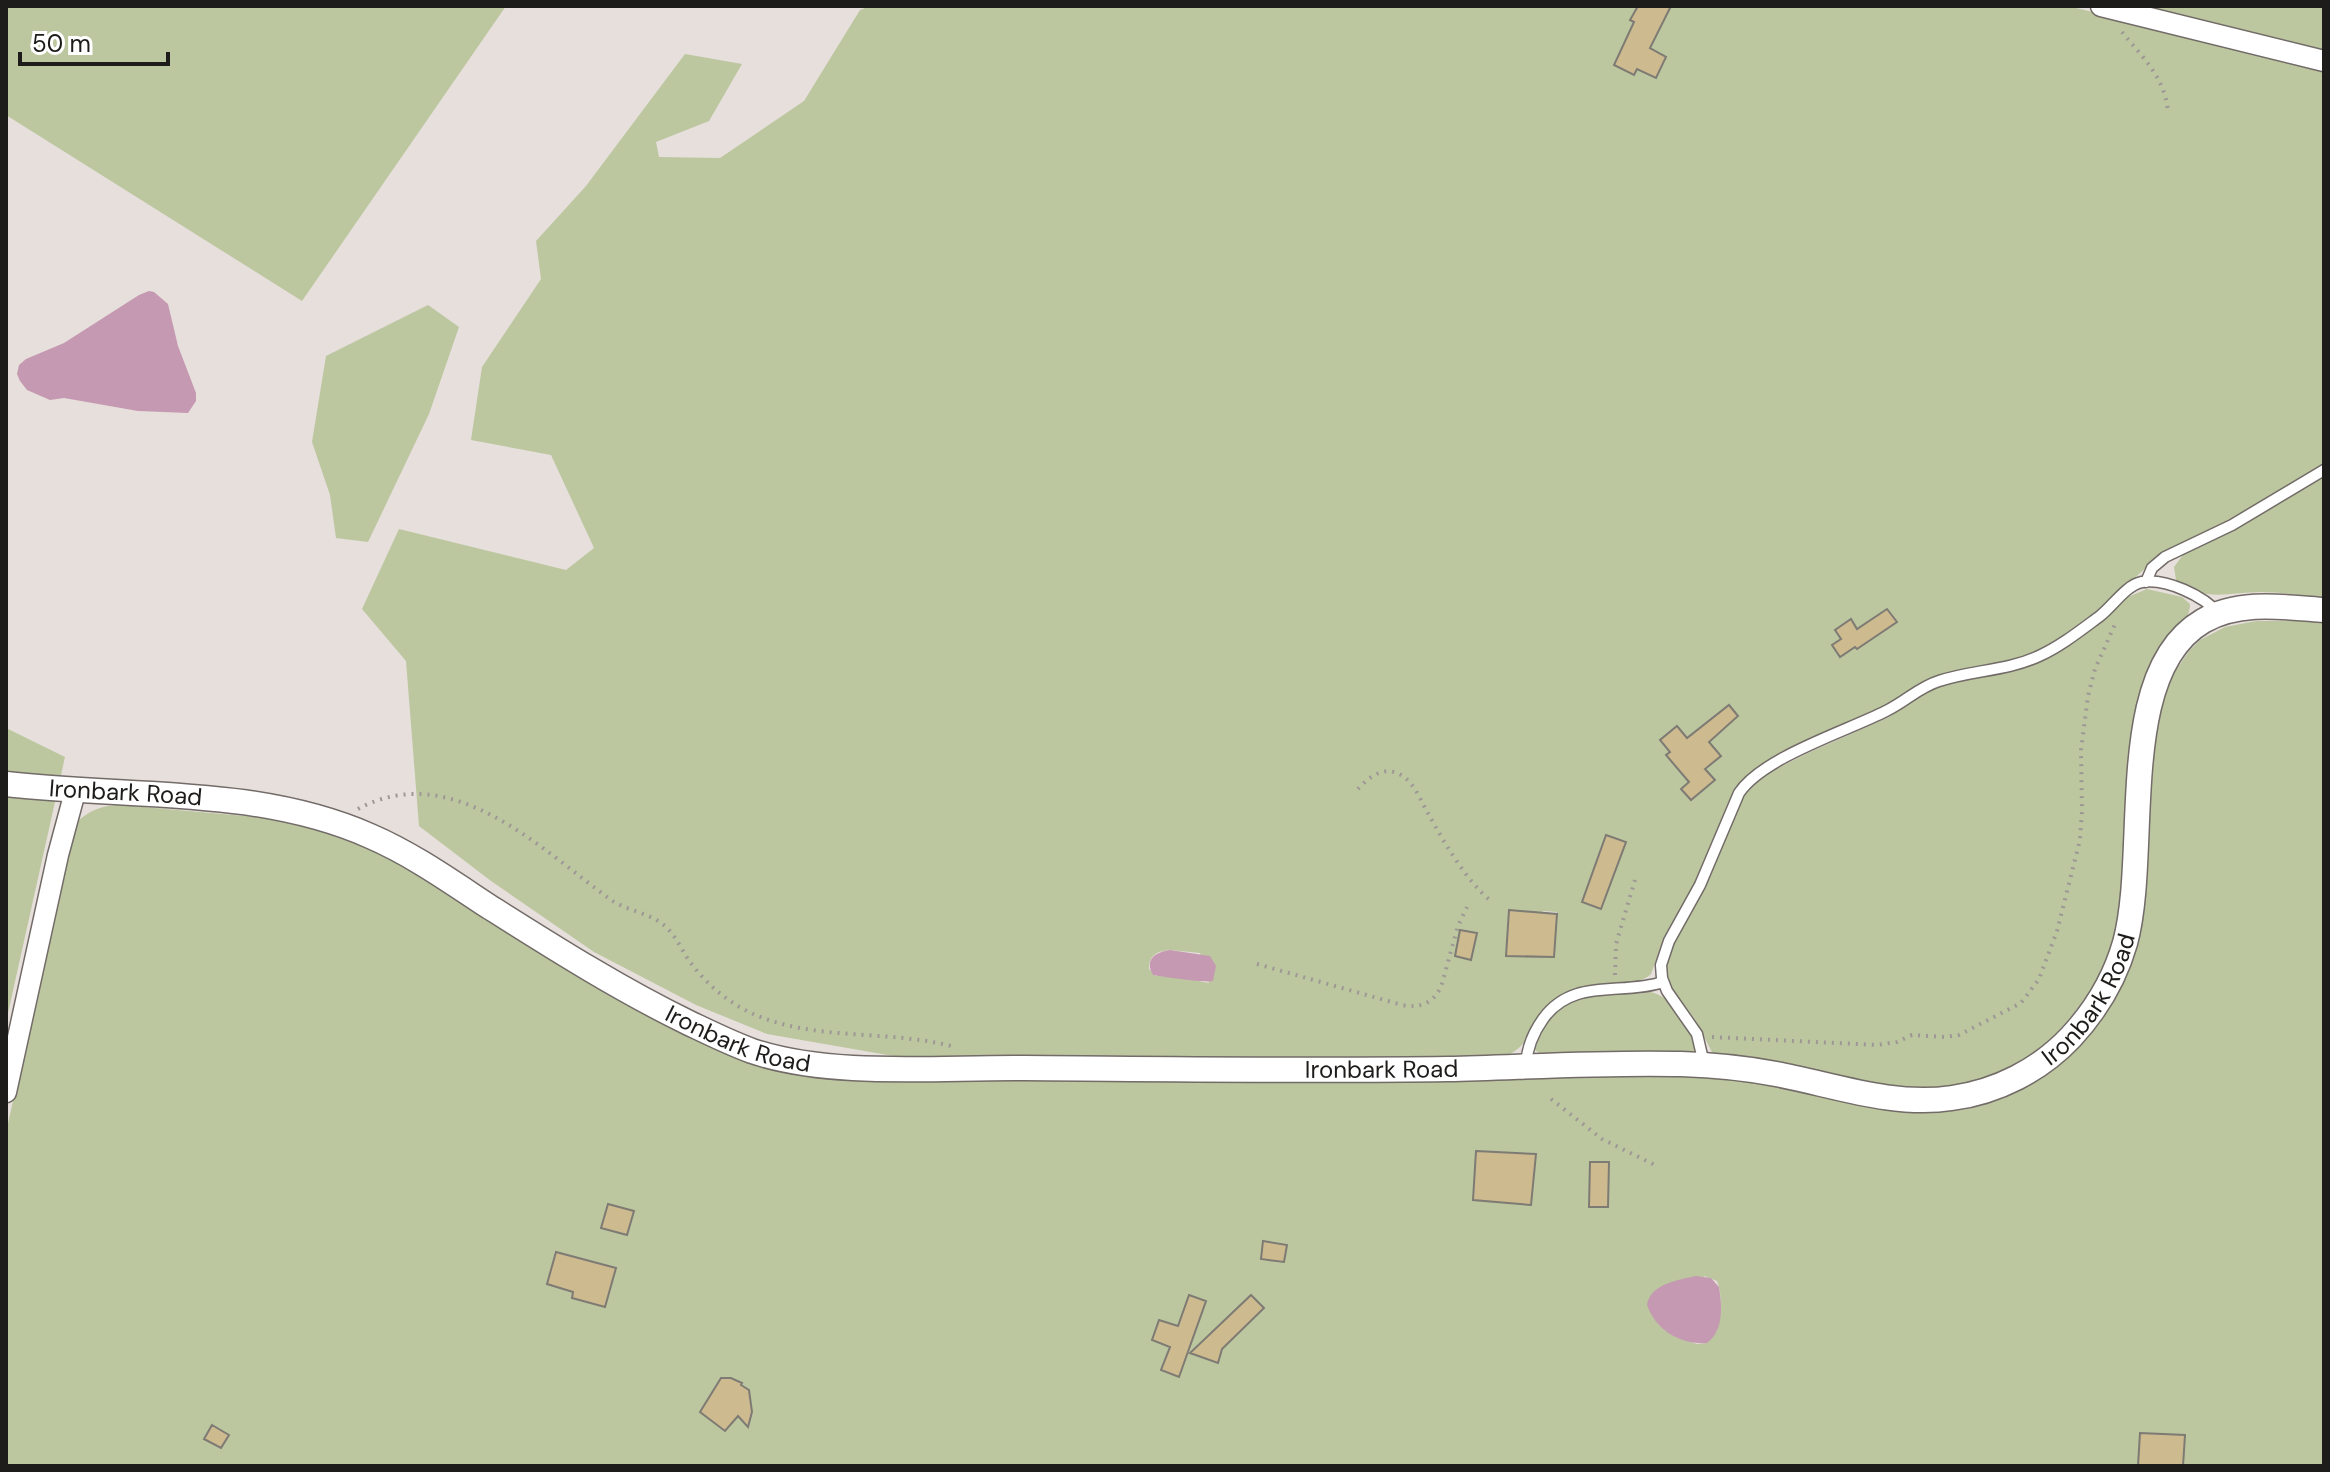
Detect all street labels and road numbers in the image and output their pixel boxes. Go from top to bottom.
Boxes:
street label: Ironbark Road [48,772,204,812]
street label: Ironbark Road [2035,930,2142,1072]
street label: Ironbark Road [660,998,813,1079]
street label: Ironbark Road [1305,1053,1459,1085]

